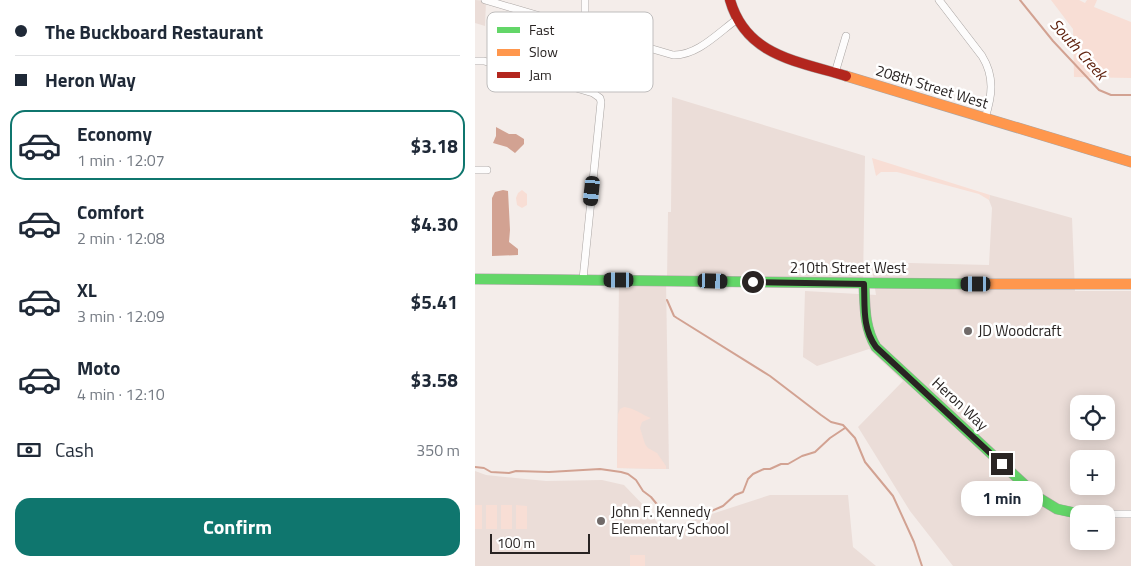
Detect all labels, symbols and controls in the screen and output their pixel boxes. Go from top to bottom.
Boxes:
legend [487,12,653,92]
water label: South Creek [1045,13,1114,86]
text: The Buckboard Restaurant [45,17,263,46]
text: Fast [529,19,554,40]
text: Slow [529,41,558,62]
street label: 208th Street West [873,58,992,115]
text: Jam [529,64,552,85]
text: Heron Way [45,65,136,94]
text: Economy [77,119,152,148]
icon: car [17,123,62,168]
text: $3.18 [411,131,458,160]
text: 1 min · 12:07 [77,148,165,172]
car [582,175,601,207]
text: Comfort [77,197,144,226]
icon: car [17,201,62,246]
text: $4.30 [411,209,458,238]
text: 2 min · 12:08 [77,226,165,250]
street label: 210th Street West [790,256,907,279]
route start [742,271,764,293]
car [604,273,634,288]
car [697,273,728,289]
text: XL [77,275,97,304]
car [961,277,991,292]
icon: car [17,279,62,324]
text: $5.41 [411,287,458,316]
text: 3 min · 12:09 [77,304,165,328]
place label: JD Woodcraft [978,319,1062,342]
marker: JD Woodcraft [962,325,974,337]
text: Moto [77,353,120,382]
icon: car [17,357,62,402]
text: $3.58 [411,365,458,394]
street label: Heron Way [927,371,994,436]
text: 4 min · 12:10 [77,382,165,406]
map controls [1070,395,1115,550]
button: locate [1070,395,1115,440]
text: Cash [55,435,94,464]
icon: cash [15,436,43,464]
text: 350 m [416,438,460,462]
button: + [1070,450,1115,495]
route end [991,453,1013,475]
callout: 1 min [961,482,1043,516]
text: 1 min [983,486,1021,510]
button: Confirm [15,498,460,556]
place label: John F. Kennedy Elementary School [611,500,729,540]
button: − [1070,505,1115,550]
marker: John F. Kennedy Elementary School [595,515,607,527]
scale bar [490,531,590,554]
text: 100 m [497,532,535,553]

